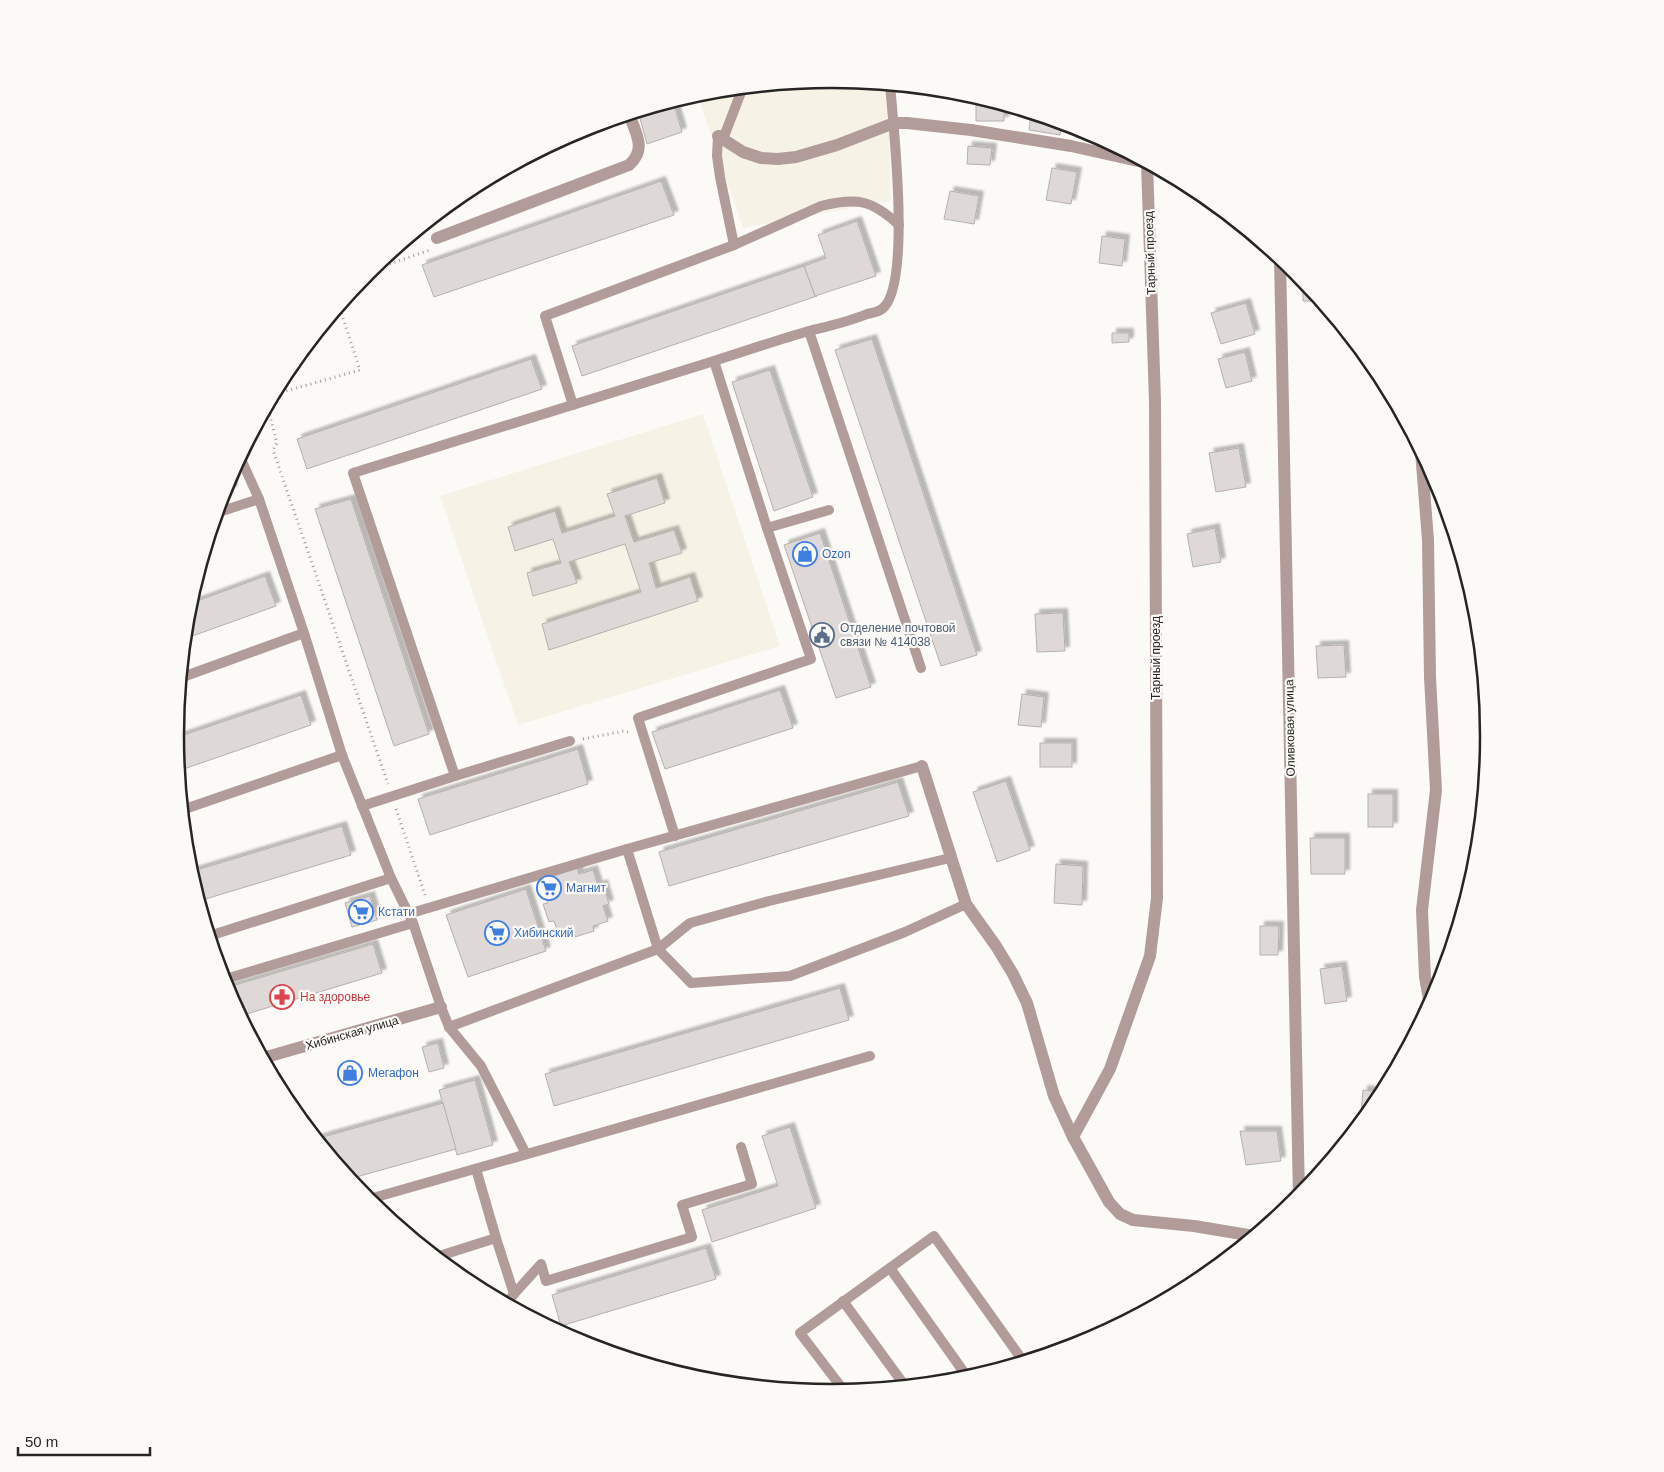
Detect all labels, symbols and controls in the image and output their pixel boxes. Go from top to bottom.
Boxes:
street label: Тарный проезд [1142,211,1158,295]
shop icon: Ozon [792,541,818,567]
place label: Ozon [822,547,851,561]
street label: Тарный проезд [1149,616,1163,700]
place label: Отделение почтовой связи № 414038 [840,621,956,649]
public building icon: Отделение почтовой связи № 414038 [809,622,835,648]
street label: Оливковая улица [1282,679,1298,777]
supermarket icon: Магнит [536,875,562,901]
place label: Магнит [566,881,607,895]
supermarket icon: Кстати [348,899,374,925]
place label: Кстати [378,905,415,919]
supermarket icon: Хибинский [484,920,510,946]
place label: Хибинский [514,926,574,940]
pharmacy icon: На здоровье [269,984,295,1010]
place label: На здоровье [300,990,371,1004]
street label: Хибинская улица [304,1013,400,1053]
shop icon: Мегафон [337,1060,363,1086]
place label: Мегафон [368,1066,419,1080]
scale bar [18,1424,150,1456]
text: 50 m [25,1433,58,1450]

